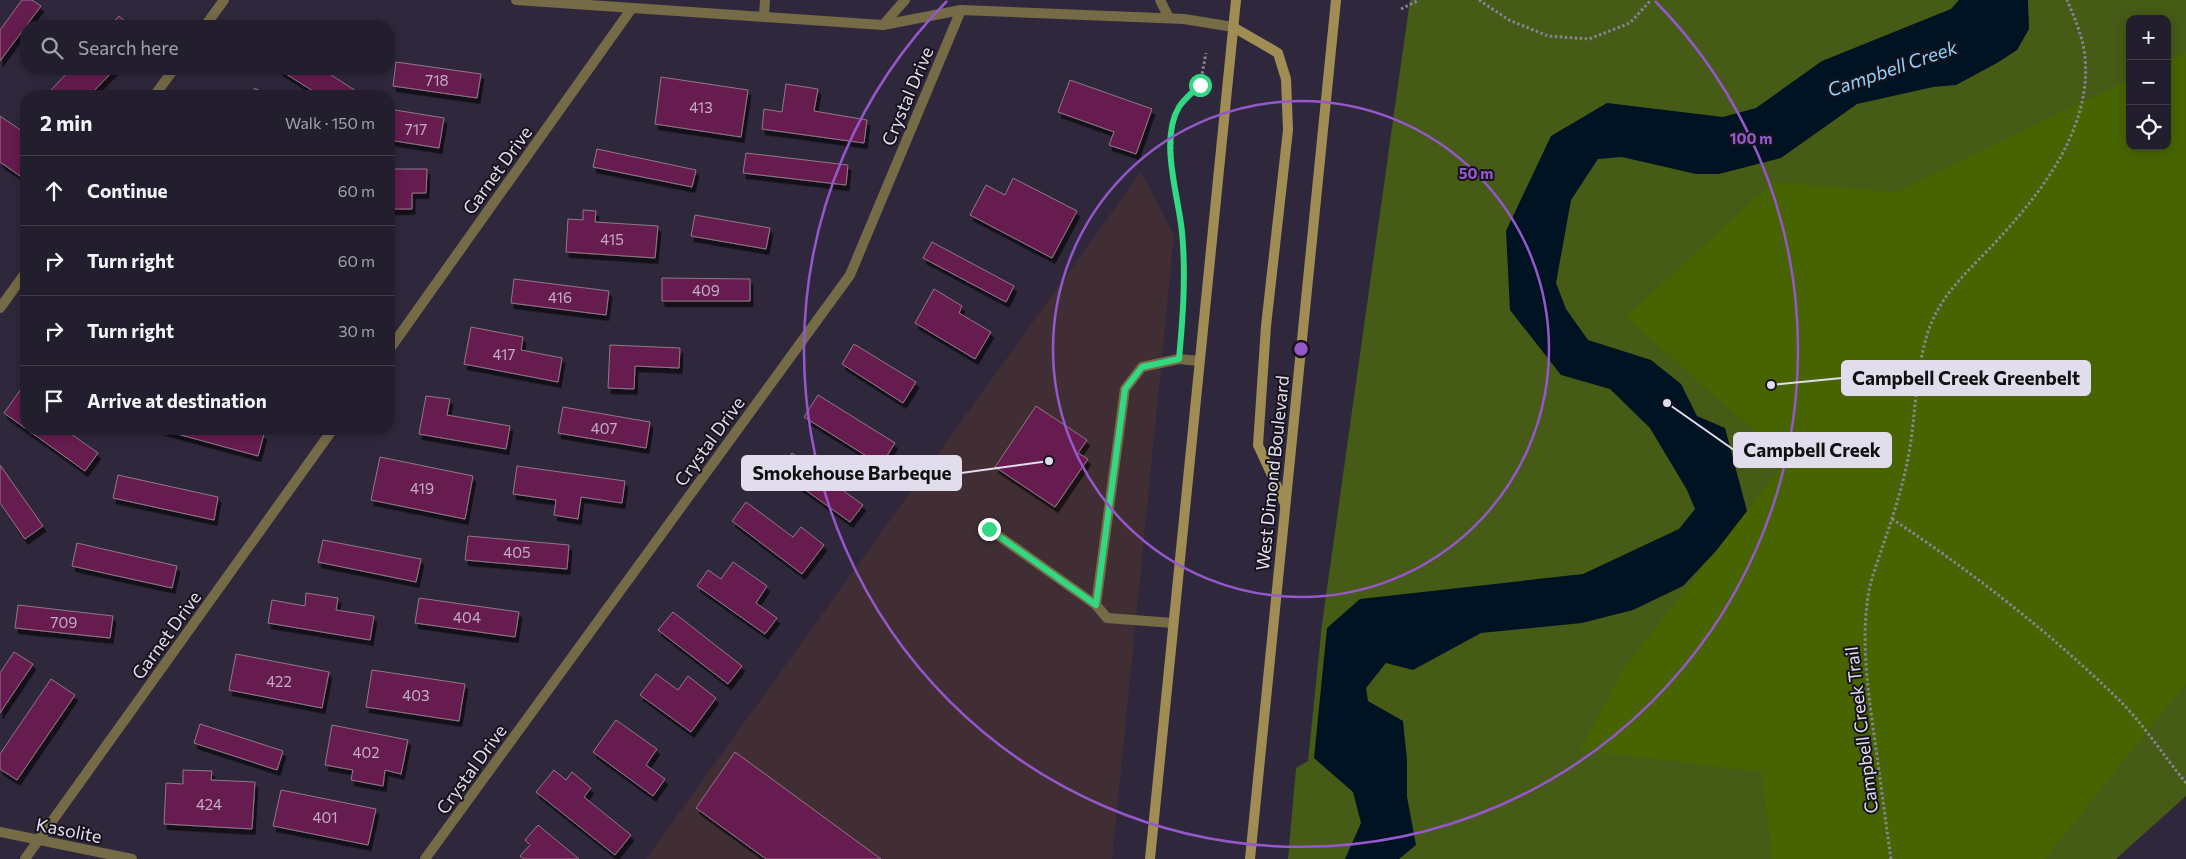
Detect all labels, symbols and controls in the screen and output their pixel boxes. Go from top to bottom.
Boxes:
map controls [2126,15,2171,150]
button: + [2126,15,2171,60]
search box [20,20,395,75]
icon: search [38,34,66,62]
water label: Campbell Creek [1824,35,1961,101]
text: Search here [78,36,178,59]
street label: Crystal Drive [876,43,938,149]
button: − [2126,60,2171,105]
house number: 718 [425,71,449,89]
route start [1189,74,1212,97]
house number: 413 [689,98,713,116]
button: locate [2126,105,2171,150]
text: 2 min [40,110,92,135]
text: Walk · 150 m [285,113,375,132]
house number: 717 [405,120,427,138]
street label: Garnet Drive [458,122,536,218]
text: 100 m [1730,129,1772,147]
text: 50 m [1459,164,1493,182]
icon: ahead [40,177,68,205]
text: Continue [87,179,167,202]
text: 60 m [338,181,375,200]
house number: 415 [600,230,624,248]
icon: right [40,247,68,275]
text: Turn right [87,249,174,272]
text: 60 m [338,251,375,270]
house number: 409 [692,281,720,299]
house number: 416 [548,288,572,306]
icon: right [40,317,68,345]
text: Turn right [87,319,174,342]
text: 30 m [338,321,375,340]
centre of rings [1292,340,1310,358]
house number: 417 [493,345,516,363]
callout: Campbell Creek Greenbelt [1842,361,2090,395]
text: Campbell Creek Greenbelt [1852,366,2080,389]
street label: West Dimond Boulevard [1251,374,1293,572]
icon: arrive [40,387,68,415]
text: Arrive at destination [87,389,267,412]
street label: Crystal Drive [669,392,749,490]
house number: 407 [591,419,617,437]
callout: Campbell Creek [1734,433,1891,467]
text: Campbell Creek [1743,438,1881,461]
callout: Smokehouse Barbeque [742,456,961,490]
text: Smokehouse Barbeque [752,461,952,484]
house number: 419 [410,479,434,497]
route end [978,518,1001,541]
house number: 405 [503,543,531,561]
street label: Garnet Drive [127,587,205,683]
house number: 404 [453,608,481,626]
house number: 709 [51,613,77,631]
street label: Campbell Creek Trail [1840,645,1882,815]
house number: 422 [266,672,292,690]
house number: 403 [402,686,430,704]
street label: Crystal Drive [431,720,511,818]
house number: 402 [352,743,380,761]
house number: 424 [196,795,222,813]
house number: 401 [312,808,338,826]
street label: Kasolite [34,813,104,847]

